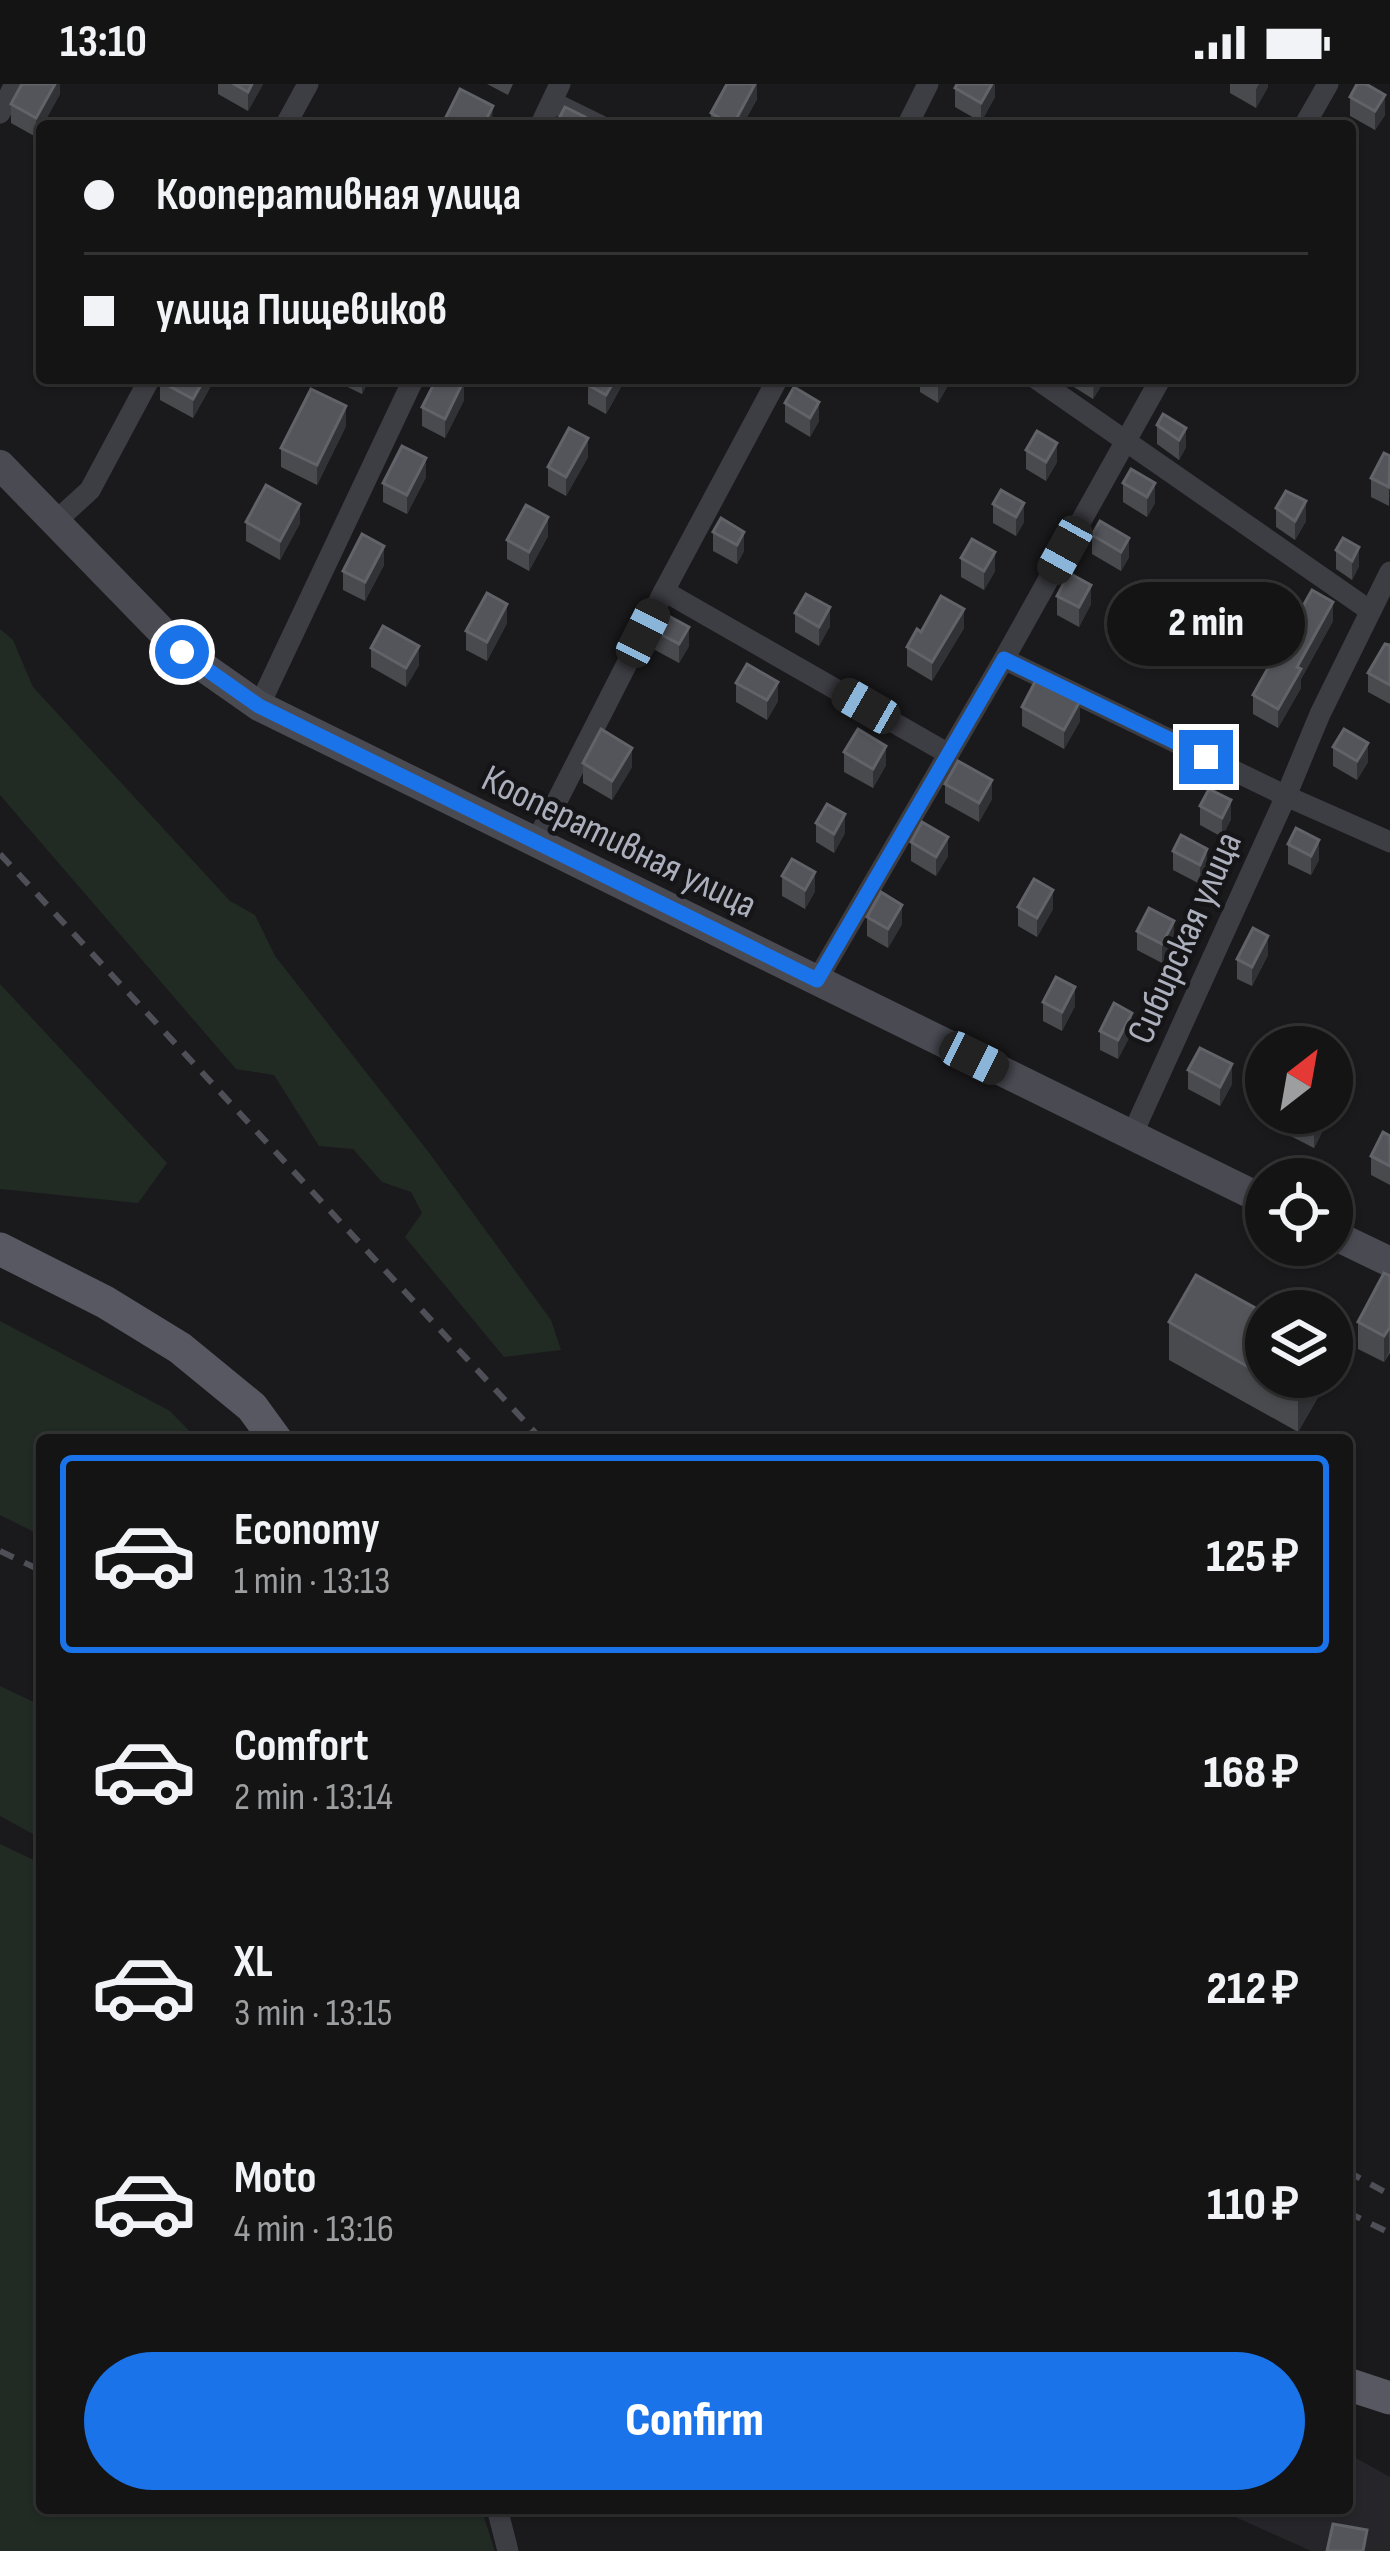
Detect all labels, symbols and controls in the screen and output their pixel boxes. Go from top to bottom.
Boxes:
text: 13:10 [60,15,147,70]
text: Кооперативная улица [156,168,521,223]
text: улица Пищевиков [156,283,447,338]
car [1032,510,1098,590]
callout: 2 min [1107,583,1305,667]
car [611,593,675,673]
text: 2 min [1168,600,1244,647]
route start [155,625,209,679]
car [826,672,906,740]
route end [1179,730,1233,784]
street label: Кооперативная улица [474,755,764,929]
street label: Сибирская улица [1118,825,1253,1051]
car [934,1026,1014,1090]
north arrow [1245,1026,1353,1134]
map controls [1245,1026,1353,1398]
button: locate [1245,1158,1353,1266]
button: layers [1245,1290,1353,1398]
icon: car [90,1500,198,1608]
text: Economy [234,1503,380,1558]
text: 125 ₽ [1206,1530,1299,1585]
text: 1 min · 13:13 [234,1558,390,1605]
icon: car [90,1716,198,1824]
text: Comfort [234,1719,369,1774]
text: 168 ₽ [1204,1746,1299,1801]
text: 2 min · 13:14 [234,1774,393,1821]
icon: car [90,1932,198,2040]
text: XL [234,1935,273,1990]
text: 212 ₽ [1206,1962,1299,2017]
text: 3 min · 13:15 [234,1990,392,2037]
icon: car [90,2148,198,2256]
text: Moto [234,2151,316,2206]
text: 110 ₽ [1207,2178,1299,2233]
text: 4 min · 13:16 [234,2206,394,2253]
button: Confirm [84,2352,1305,2490]

